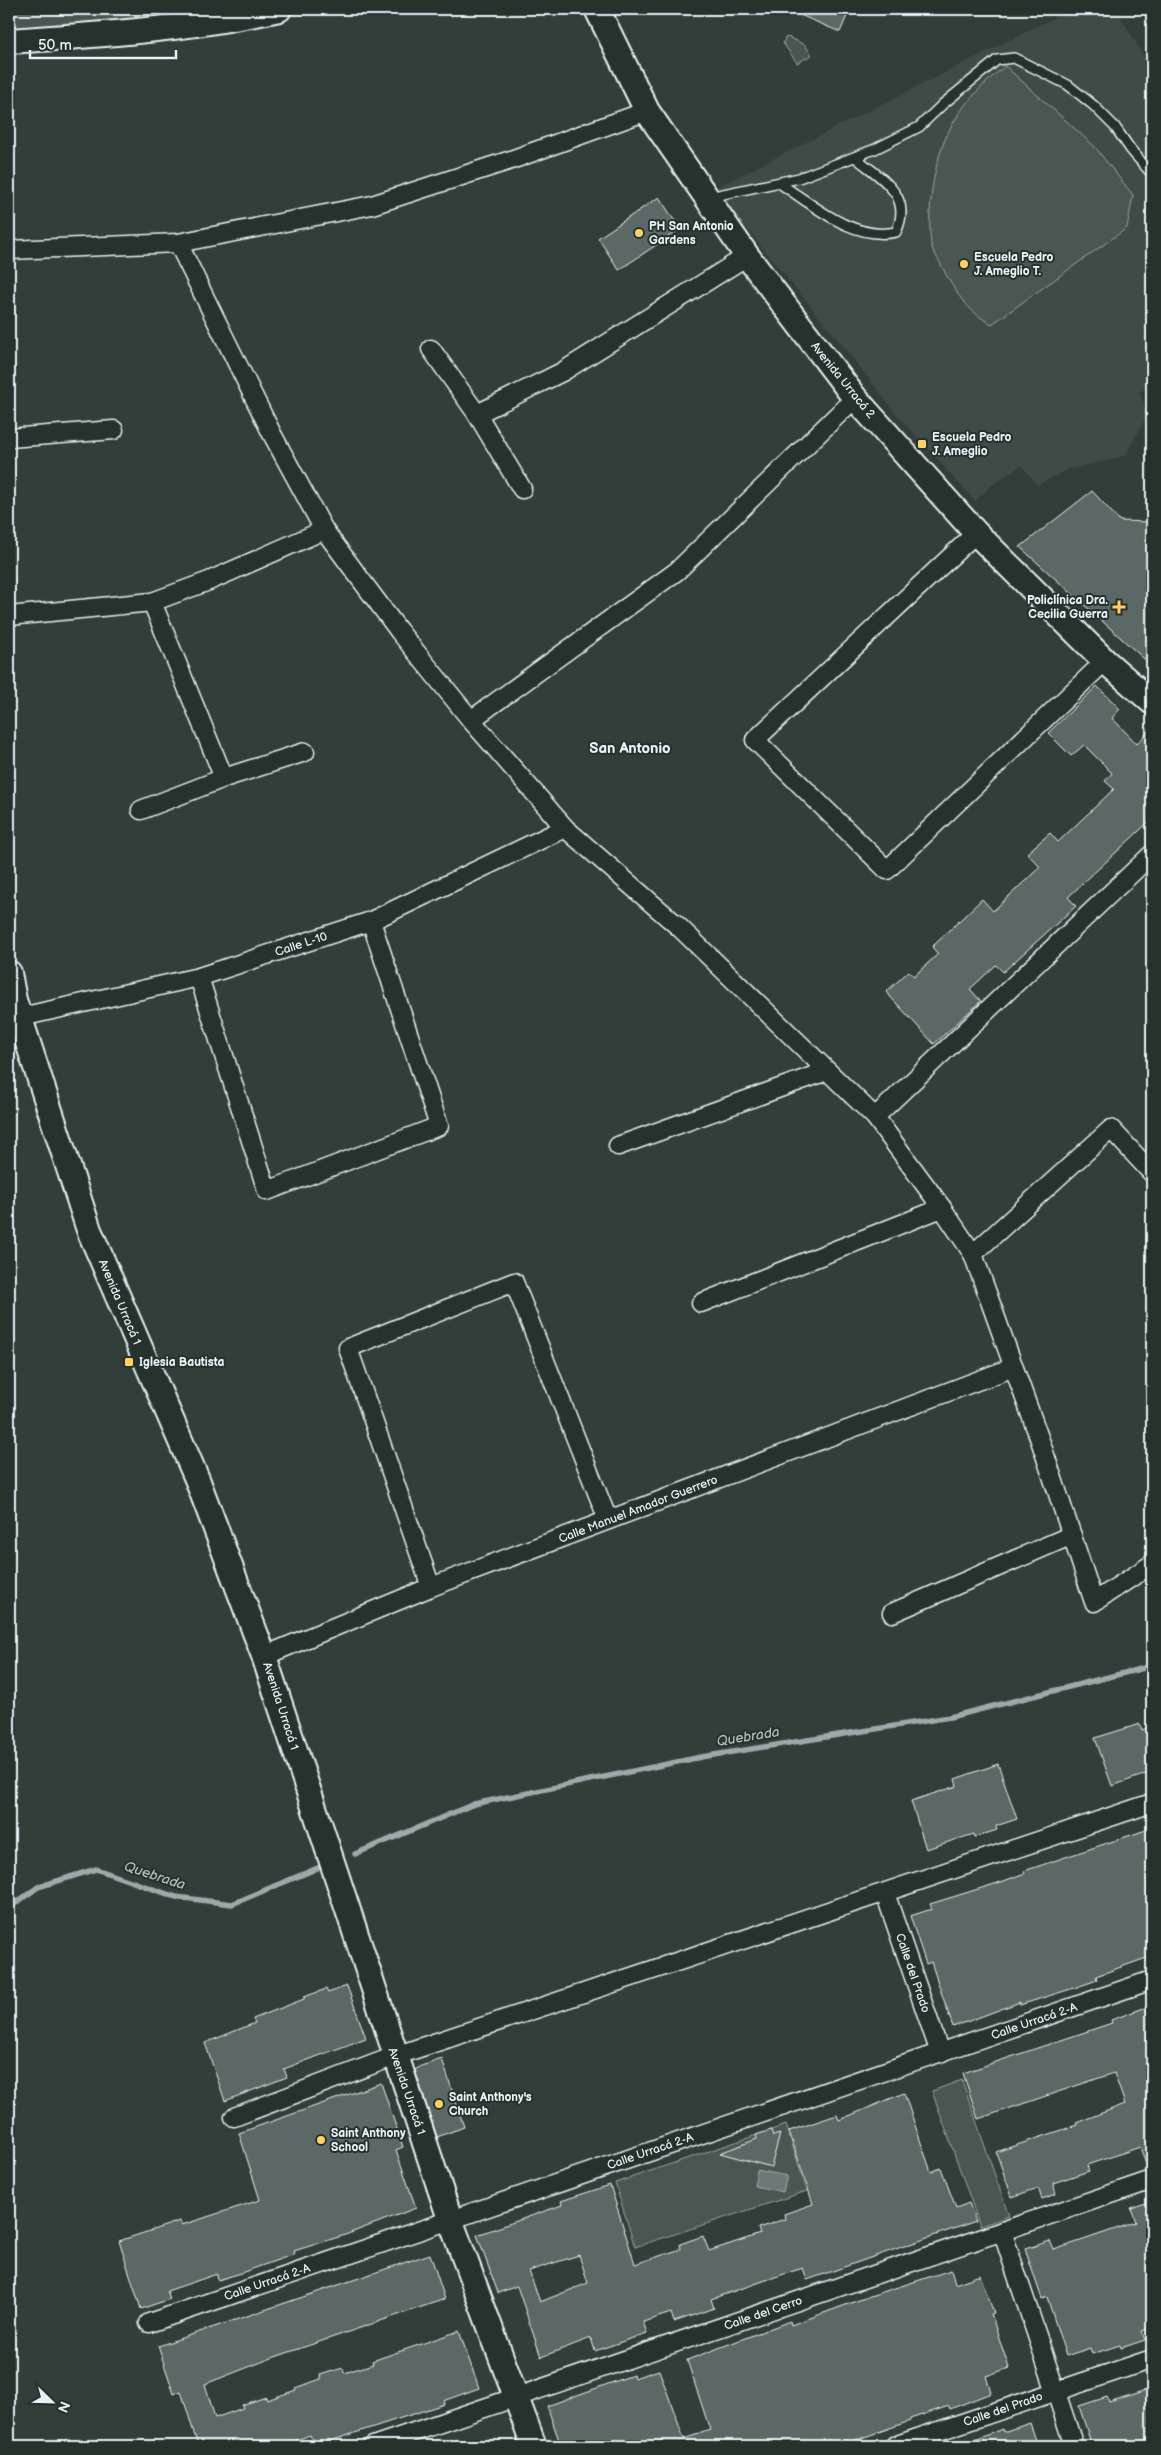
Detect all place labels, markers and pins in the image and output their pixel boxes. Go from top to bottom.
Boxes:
place label: PH San Antonio Gardens [649,219,734,248]
marker: PH San Antonio Gardens [633,227,645,239]
place label: Escuela Pedro J. Ameglio T. [974,250,1053,279]
marker: Escuela Pedro J. Ameglio T. [958,258,970,270]
place label: Escuela Pedro J. Ameglio [932,430,1011,459]
marker: Escuela Pedro J. Ameglio [916,438,928,450]
place label: Policlínica Dra. Cecilia Guerra [1027,593,1108,622]
marker: Policlínica Dra. Cecilia Guerra [1112,600,1126,614]
place label: Iglesia Bautista [139,1355,225,1370]
marker: Iglesia Bautista [123,1356,135,1368]
place label: Saint Anthony's Church [449,2090,532,2119]
marker: Saint Anthony's Church [433,2098,445,2110]
place label: Saint Anthony School [331,2126,406,2155]
marker: Saint Anthony School [315,2134,327,2146]

